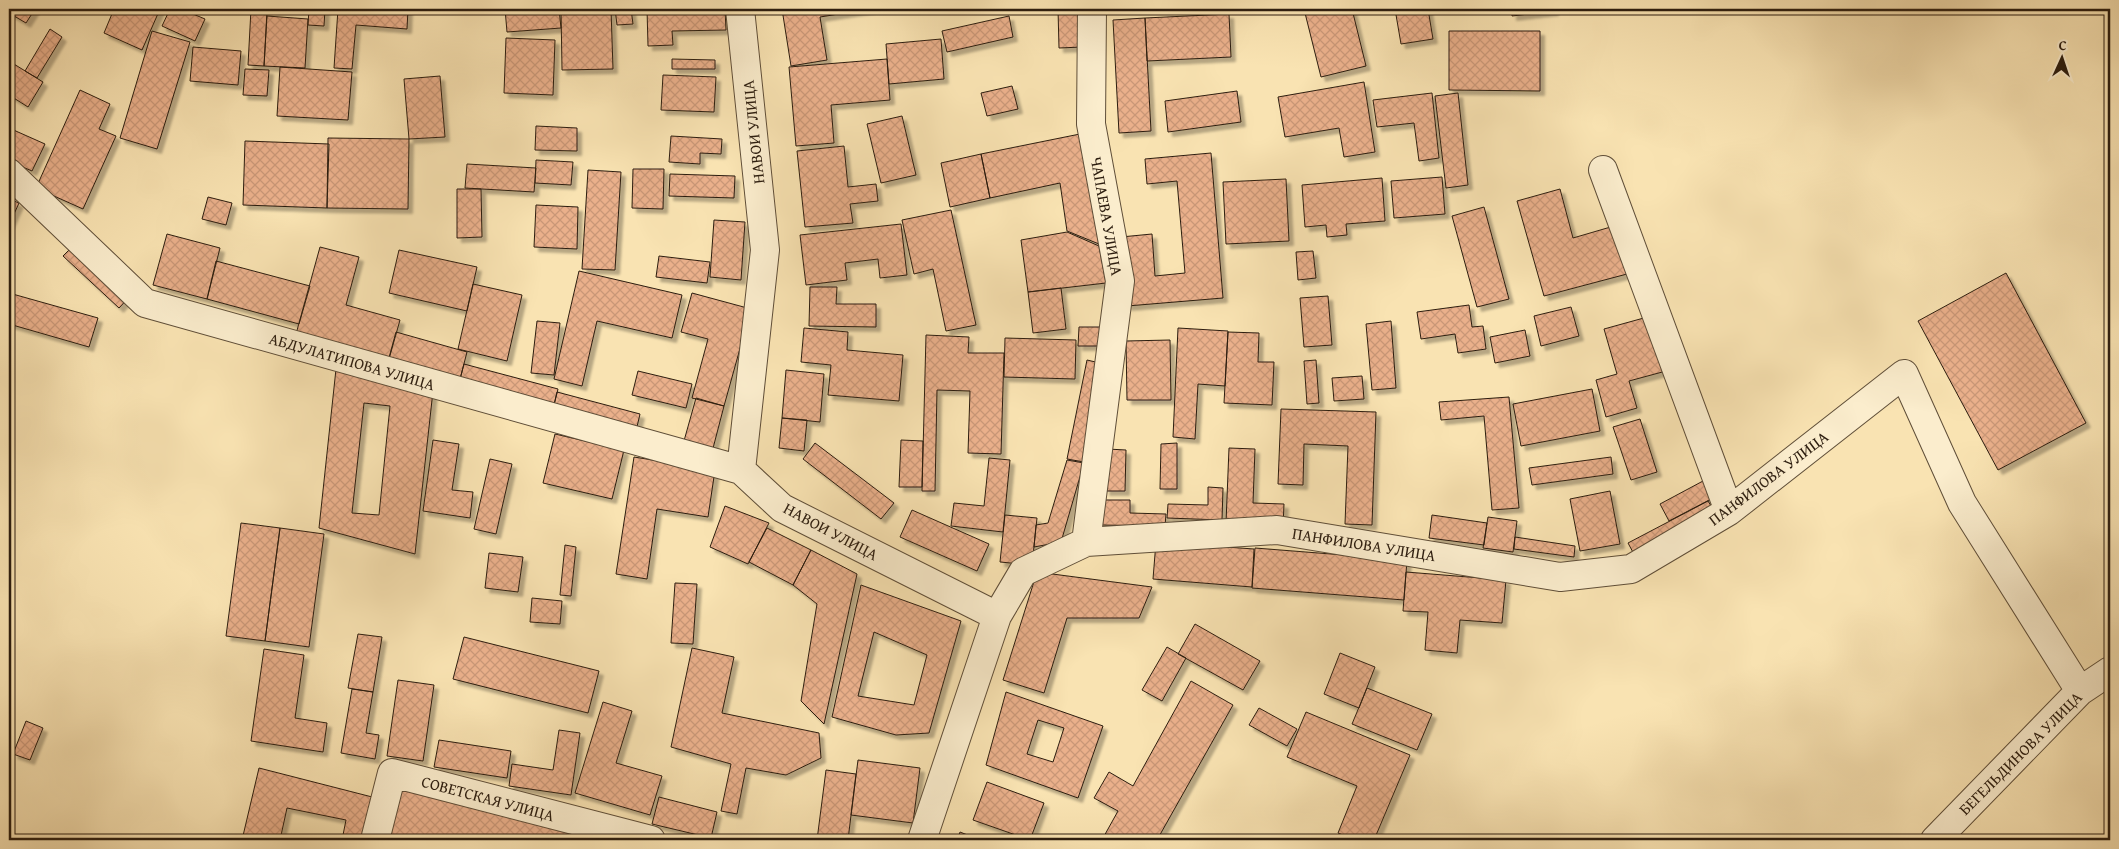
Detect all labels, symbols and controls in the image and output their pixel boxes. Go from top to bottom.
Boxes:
north arrow [2036,32,2086,82]
text: С [2058,35,2067,55]
street label: НАВОИ УЛИЦА [736,79,770,185]
street label: ЧАПАЕВА УЛИЦА [1085,155,1129,278]
street label: АБДУЛАТИПОВА УЛИЦА [266,326,438,396]
street label: ПАНФИЛОВА УЛИЦА [1703,425,1833,531]
street label: НАВОИ УЛИЦА [779,496,883,566]
street label: ПАНФИЛОВА УЛИЦА [1291,521,1438,567]
street label: БЕГЕЛЬДИНОВА УЛИЦА [1953,685,2088,820]
street label: СОВЕТСКАЯ УЛИЦА [419,769,557,827]

